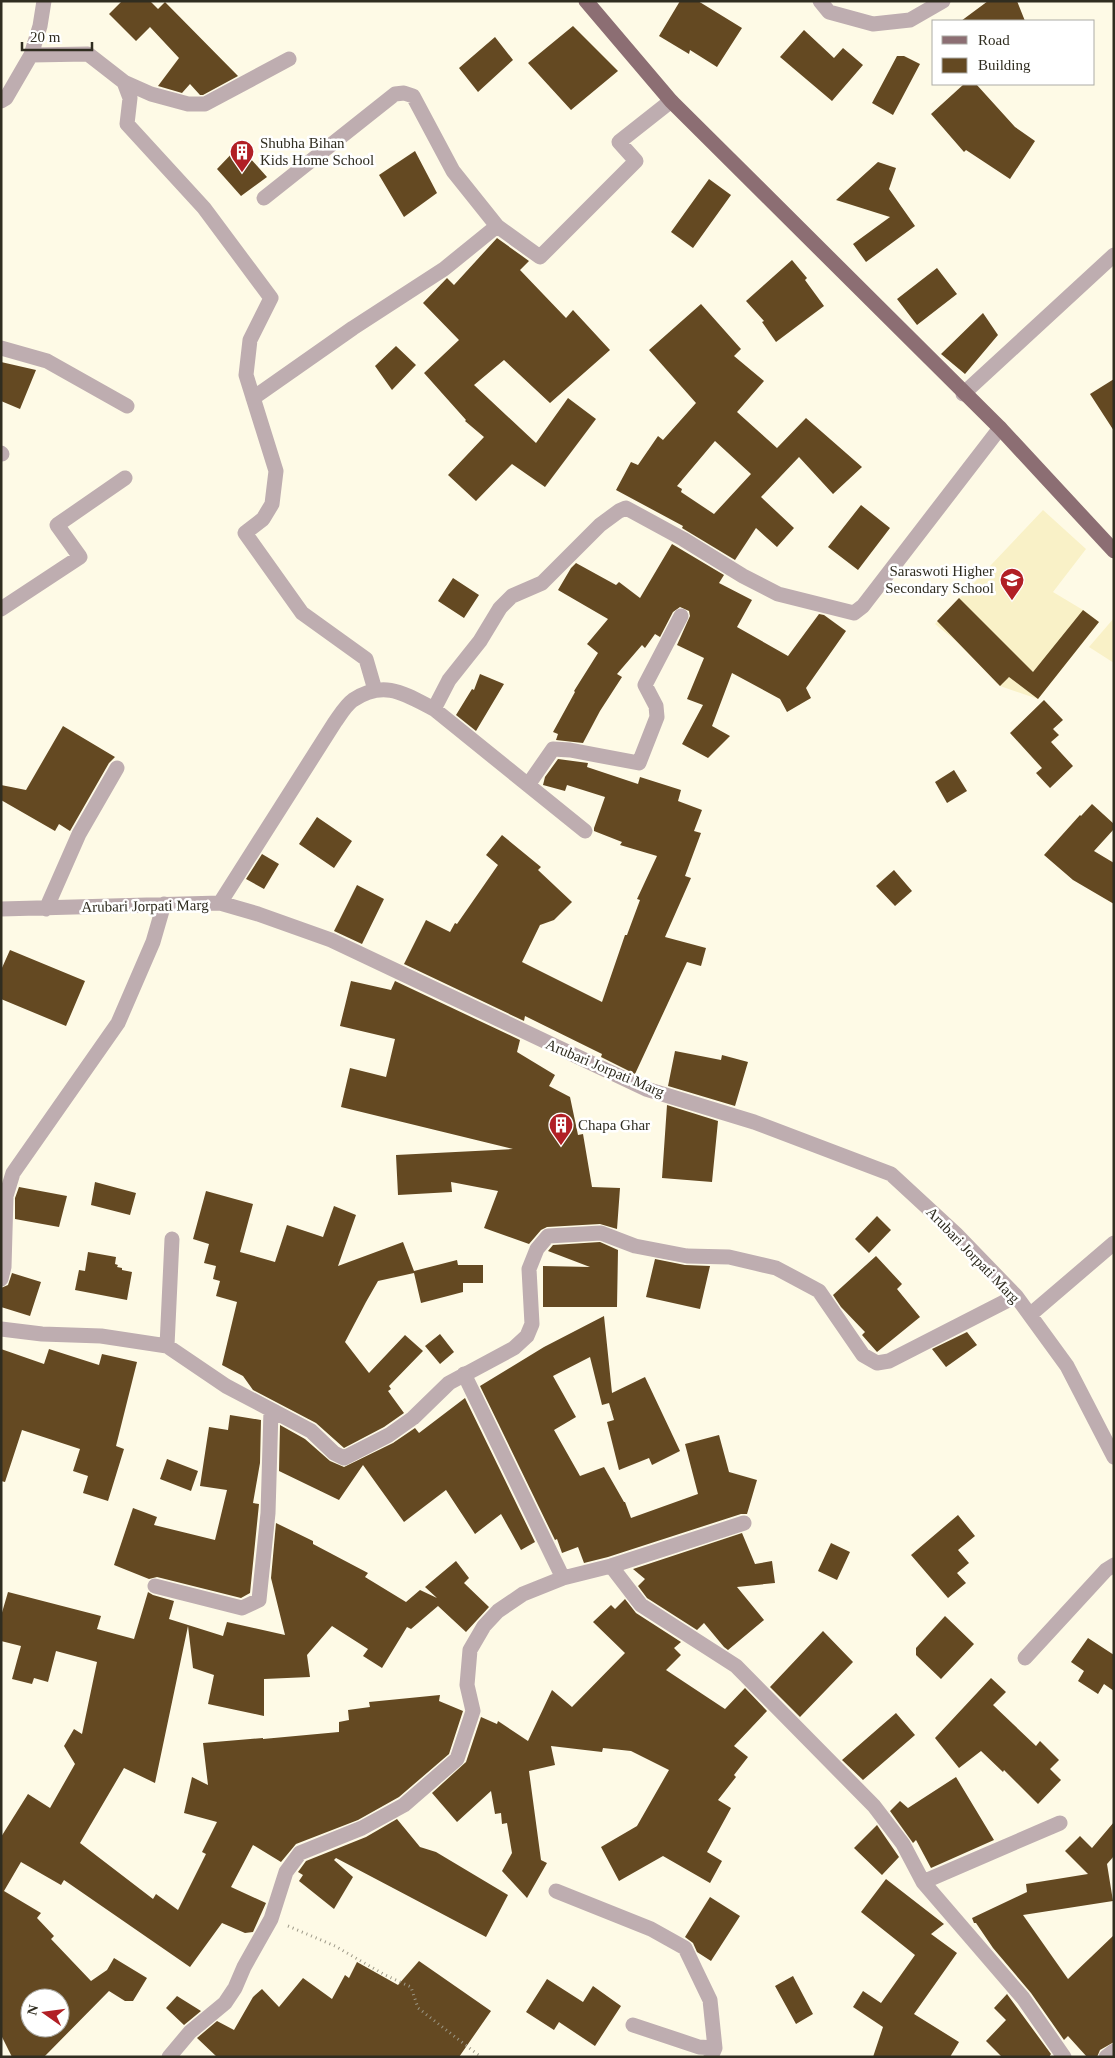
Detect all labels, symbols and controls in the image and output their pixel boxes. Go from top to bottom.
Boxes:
scale bar [22,20,92,52]
legend [932,20,1095,85]
text: 20 m [30,29,61,45]
text: Road [978,32,1010,48]
text: Building [978,57,1031,73]
place label: Shubha Bihan Kids Home School [260,135,374,168]
building icon: Shubha Bihan Kids Home School [229,139,255,173]
place label: Saraswoti Higher Secondary School [885,563,994,596]
school or university icon: Saraswoti Higher Secondary School [999,567,1025,601]
street label: Arubari Jorpati Marg [81,897,209,915]
street label: Arubari Jorpati Marg [543,1036,667,1100]
building icon: Chapa Ghar [548,1112,574,1146]
place label: Chapa Ghar [578,1117,650,1133]
street label: Arubari Jorpati Marg [923,1204,1023,1307]
north arrow [20,1988,70,2038]
text: N [24,2003,41,2017]

